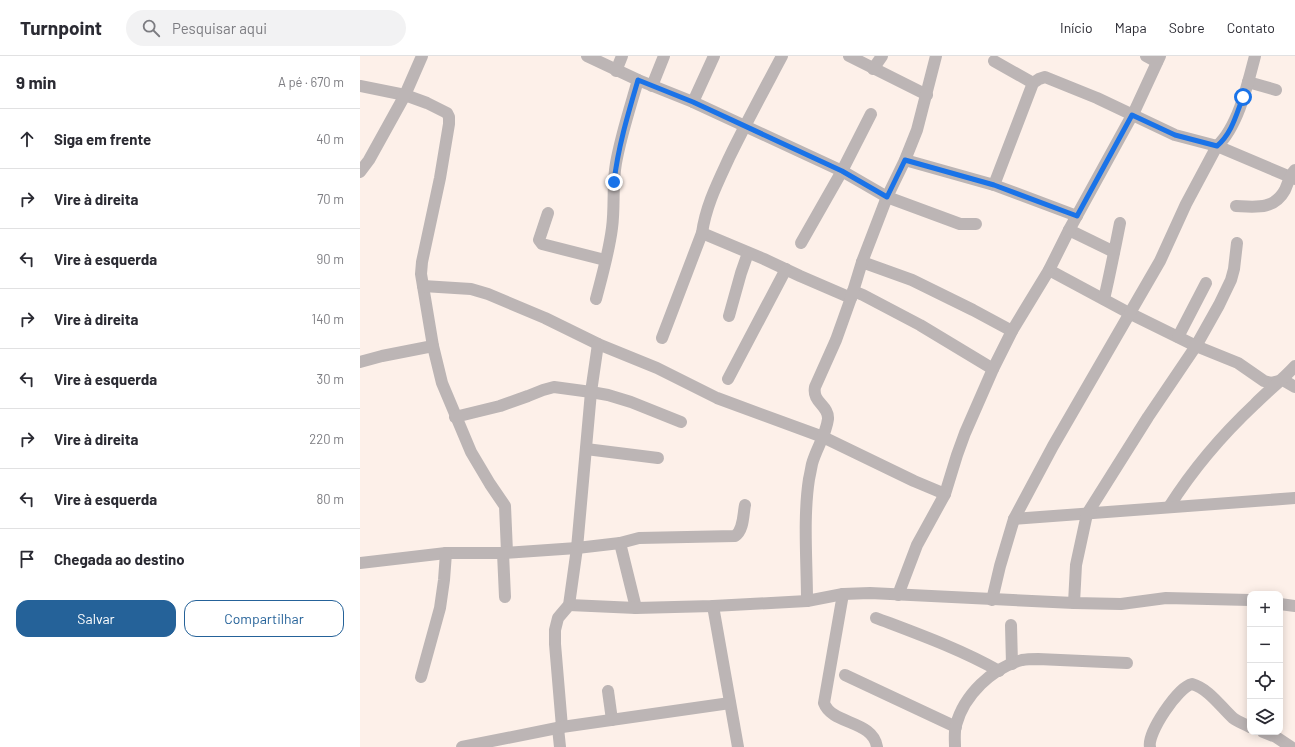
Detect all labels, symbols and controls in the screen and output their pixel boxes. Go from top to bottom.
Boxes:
search box [126,10,406,46]
text: Turnpoint [20,16,102,39]
icon: search [140,17,162,39]
text: Pesquisar aqui [172,19,267,37]
text: Início [1060,19,1093,36]
text: Mapa [1115,19,1147,36]
text: Sobre [1169,19,1205,36]
text: Contato [1227,19,1275,36]
text: 9 min [16,72,56,92]
text: A pé · 670 m [278,74,344,90]
route start [1234,88,1252,106]
icon: ahead [16,128,38,150]
text: Siga em frente [54,130,151,148]
text: 40 m [316,131,344,147]
route end [605,173,623,191]
icon: right [16,188,38,210]
text: Vire à direita [54,190,138,208]
text: 70 m [317,191,344,207]
icon: left [16,248,38,270]
text: Vire à esquerda [54,250,157,268]
text: 90 m [317,251,344,267]
icon: right [16,308,38,330]
text: Vire à direita [54,310,138,328]
text: 140 m [312,311,344,327]
icon: left [16,368,38,390]
text: Vire à esquerda [54,370,157,388]
text: 30 m [317,371,344,387]
icon: right [16,428,38,450]
text: Vire à direita [54,430,138,448]
text: 220 m [309,431,344,447]
icon: left [16,488,38,510]
text: Vire à esquerda [54,490,157,508]
text: 80 m [317,491,344,507]
icon: arrive [16,548,38,570]
text: Chegada ao destino [54,550,185,568]
map controls [1247,591,1283,735]
button: + [1247,591,1283,627]
button: Salvar [16,600,176,637]
button: Compartilhar [184,600,344,637]
button: − [1247,627,1283,663]
button: locate [1247,663,1283,699]
button: layers [1247,699,1283,735]

